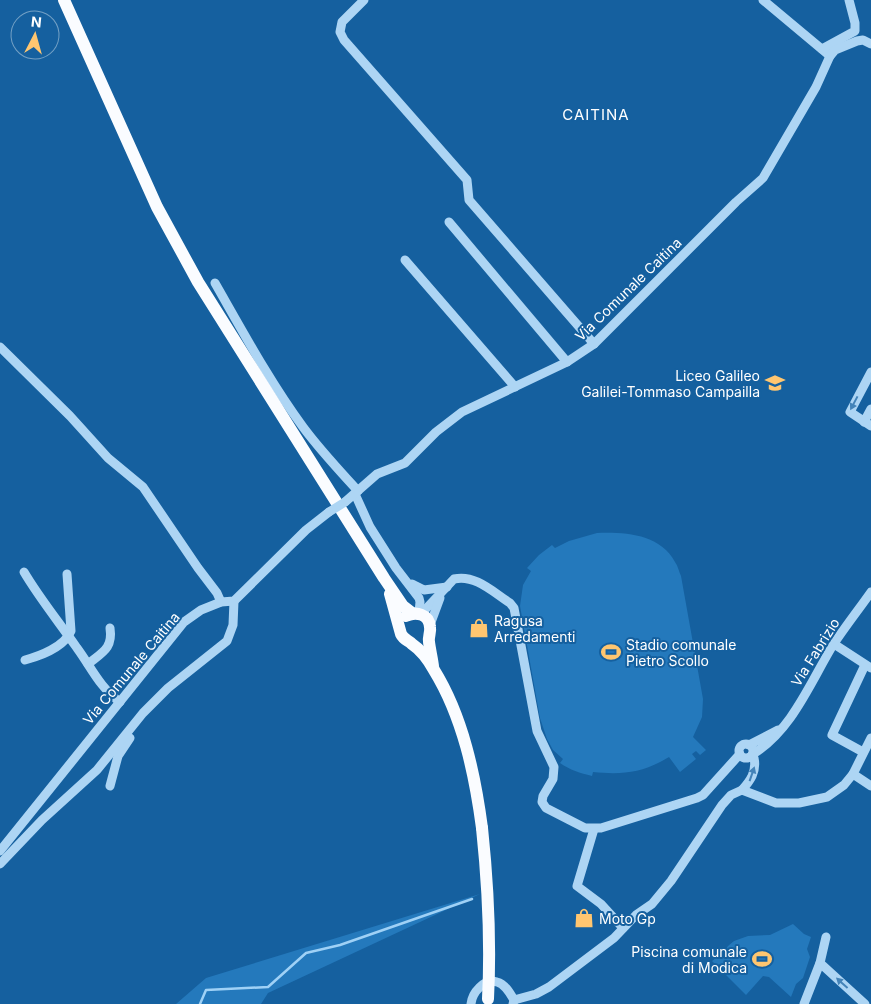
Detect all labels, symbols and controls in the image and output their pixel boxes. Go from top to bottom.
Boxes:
north arrow [10,10,60,60]
text: N [30,13,43,31]
district label: CAITINA [562,105,630,124]
street label: Via Comunale Caitina [571,234,685,344]
place label: Liceo Galileo Galilei-Tommaso Campailla [581,367,760,400]
school or university icon: Liceo Galileo Galilei-Tommaso Campailla [764,372,786,394]
one-way arrow [850,397,859,410]
street label: Via Comunale Caitina [79,608,183,728]
place label: Ragusa Arredamenti [494,612,575,645]
street label: Via Fabrizio [787,615,843,689]
shop icon: Ragusa Arredamenti [468,617,490,639]
place label: Stadio comunale Pietro Scollo [626,636,736,669]
sports icon: Stadio comunale Pietro Scollo [600,641,622,663]
one-way arrow [748,766,756,781]
shop icon: Moto Gp [573,907,595,929]
place label: Moto Gp [599,910,656,927]
place label: Piscina comunale di Modica [631,943,747,976]
sports icon: Piscina comunale di Modica [751,948,773,970]
one-way arrow [836,978,849,989]

